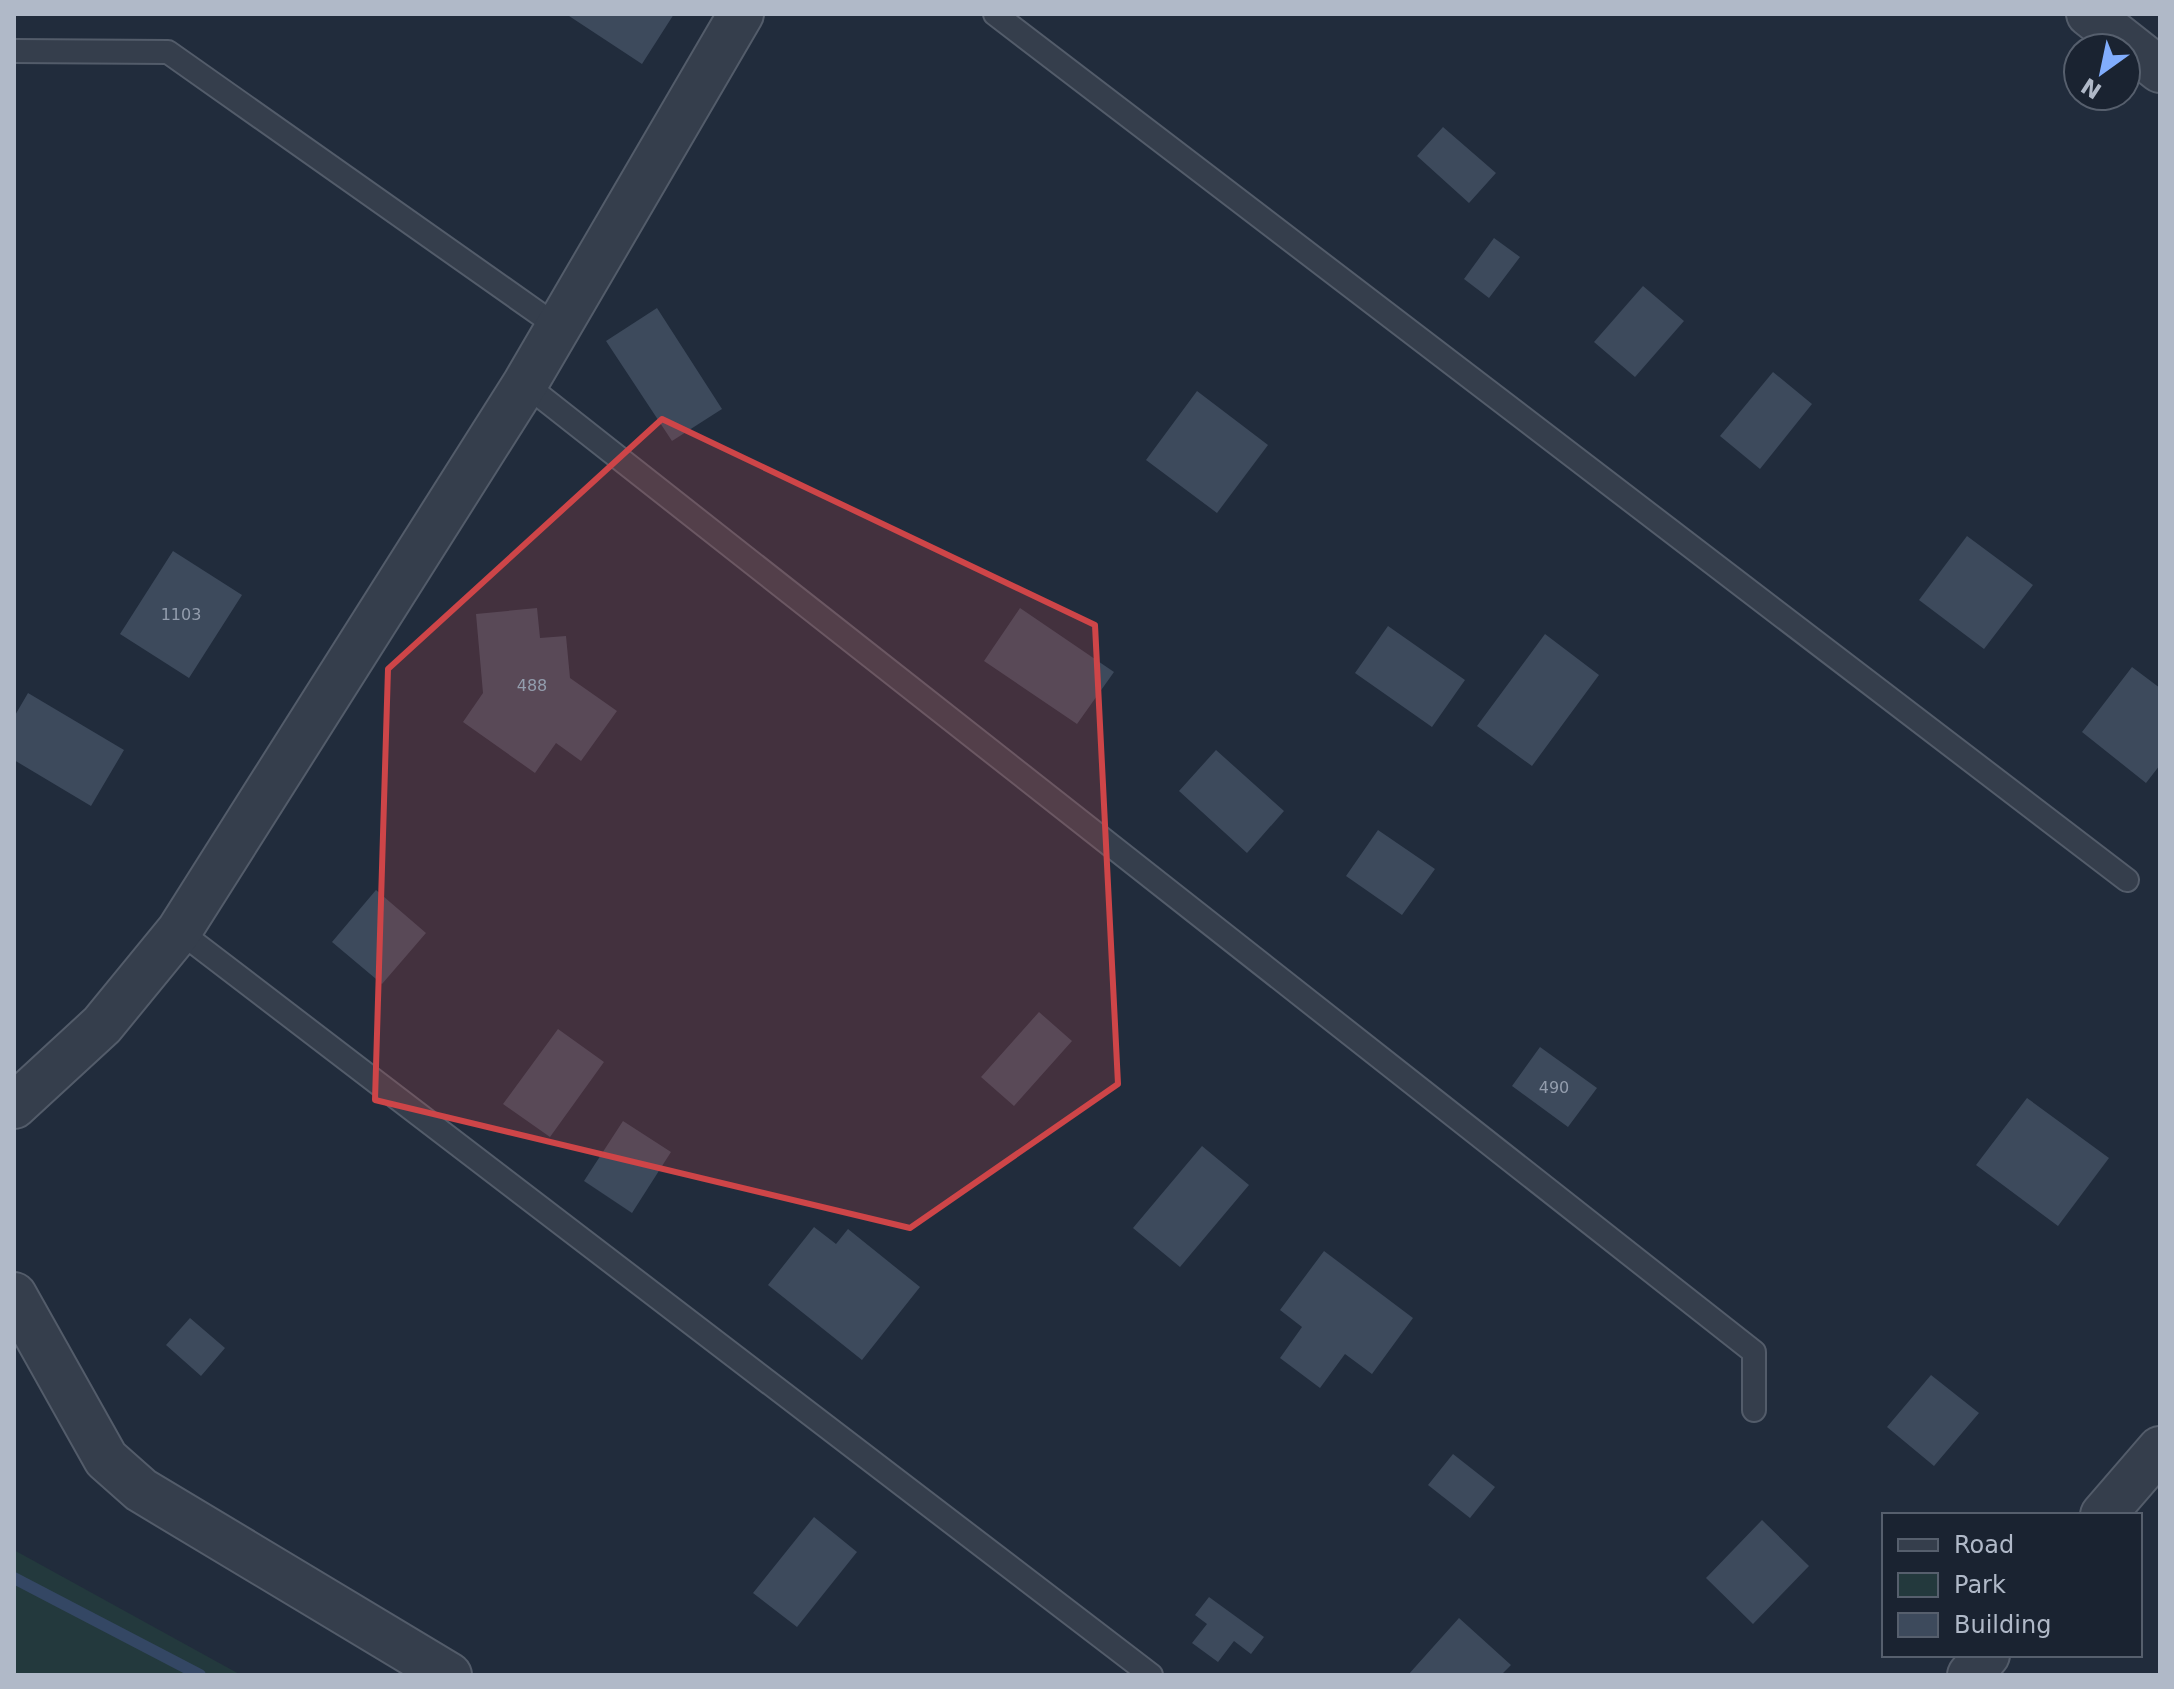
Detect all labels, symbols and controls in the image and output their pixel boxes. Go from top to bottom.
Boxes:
north arrow [2062,32,2142,112]
text: N [2077,73,2106,104]
house number: 1103 [161,605,201,624]
house number: 488 [517,676,547,695]
house number: 490 [1539,1078,1569,1097]
legend [1882,1513,2142,1657]
text: Road [1954,1531,2014,1559]
text: Park [1954,1571,2006,1599]
text: Building [1954,1611,2051,1639]

